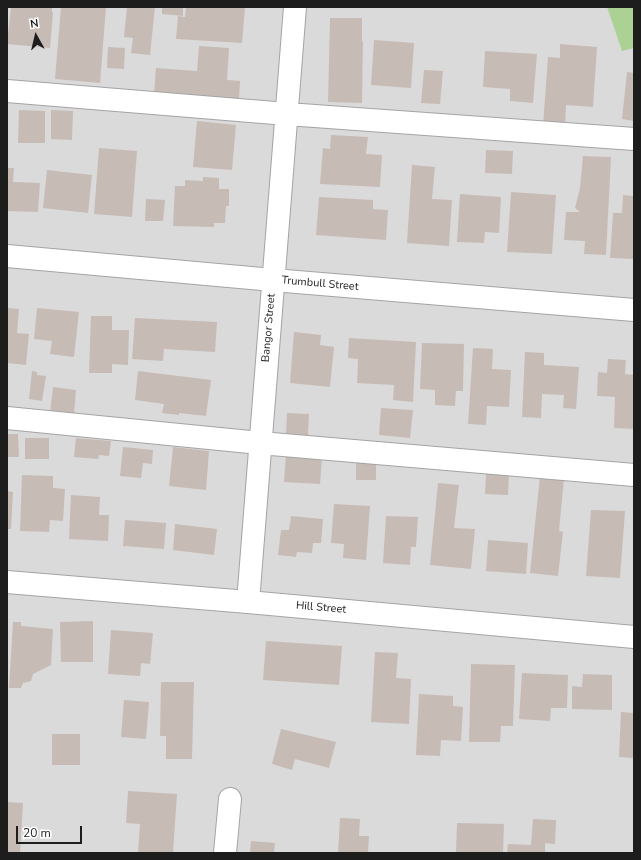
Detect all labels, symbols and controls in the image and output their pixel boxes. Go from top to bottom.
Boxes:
north arrow [16,16,56,56]
text: N [29,16,39,32]
street label: Trumbull Street [281,274,359,294]
street label: Bangor Street [259,293,279,363]
street label: Hill Street [295,599,347,617]
scale bar [18,818,84,844]
text: 20 m [23,825,51,841]

